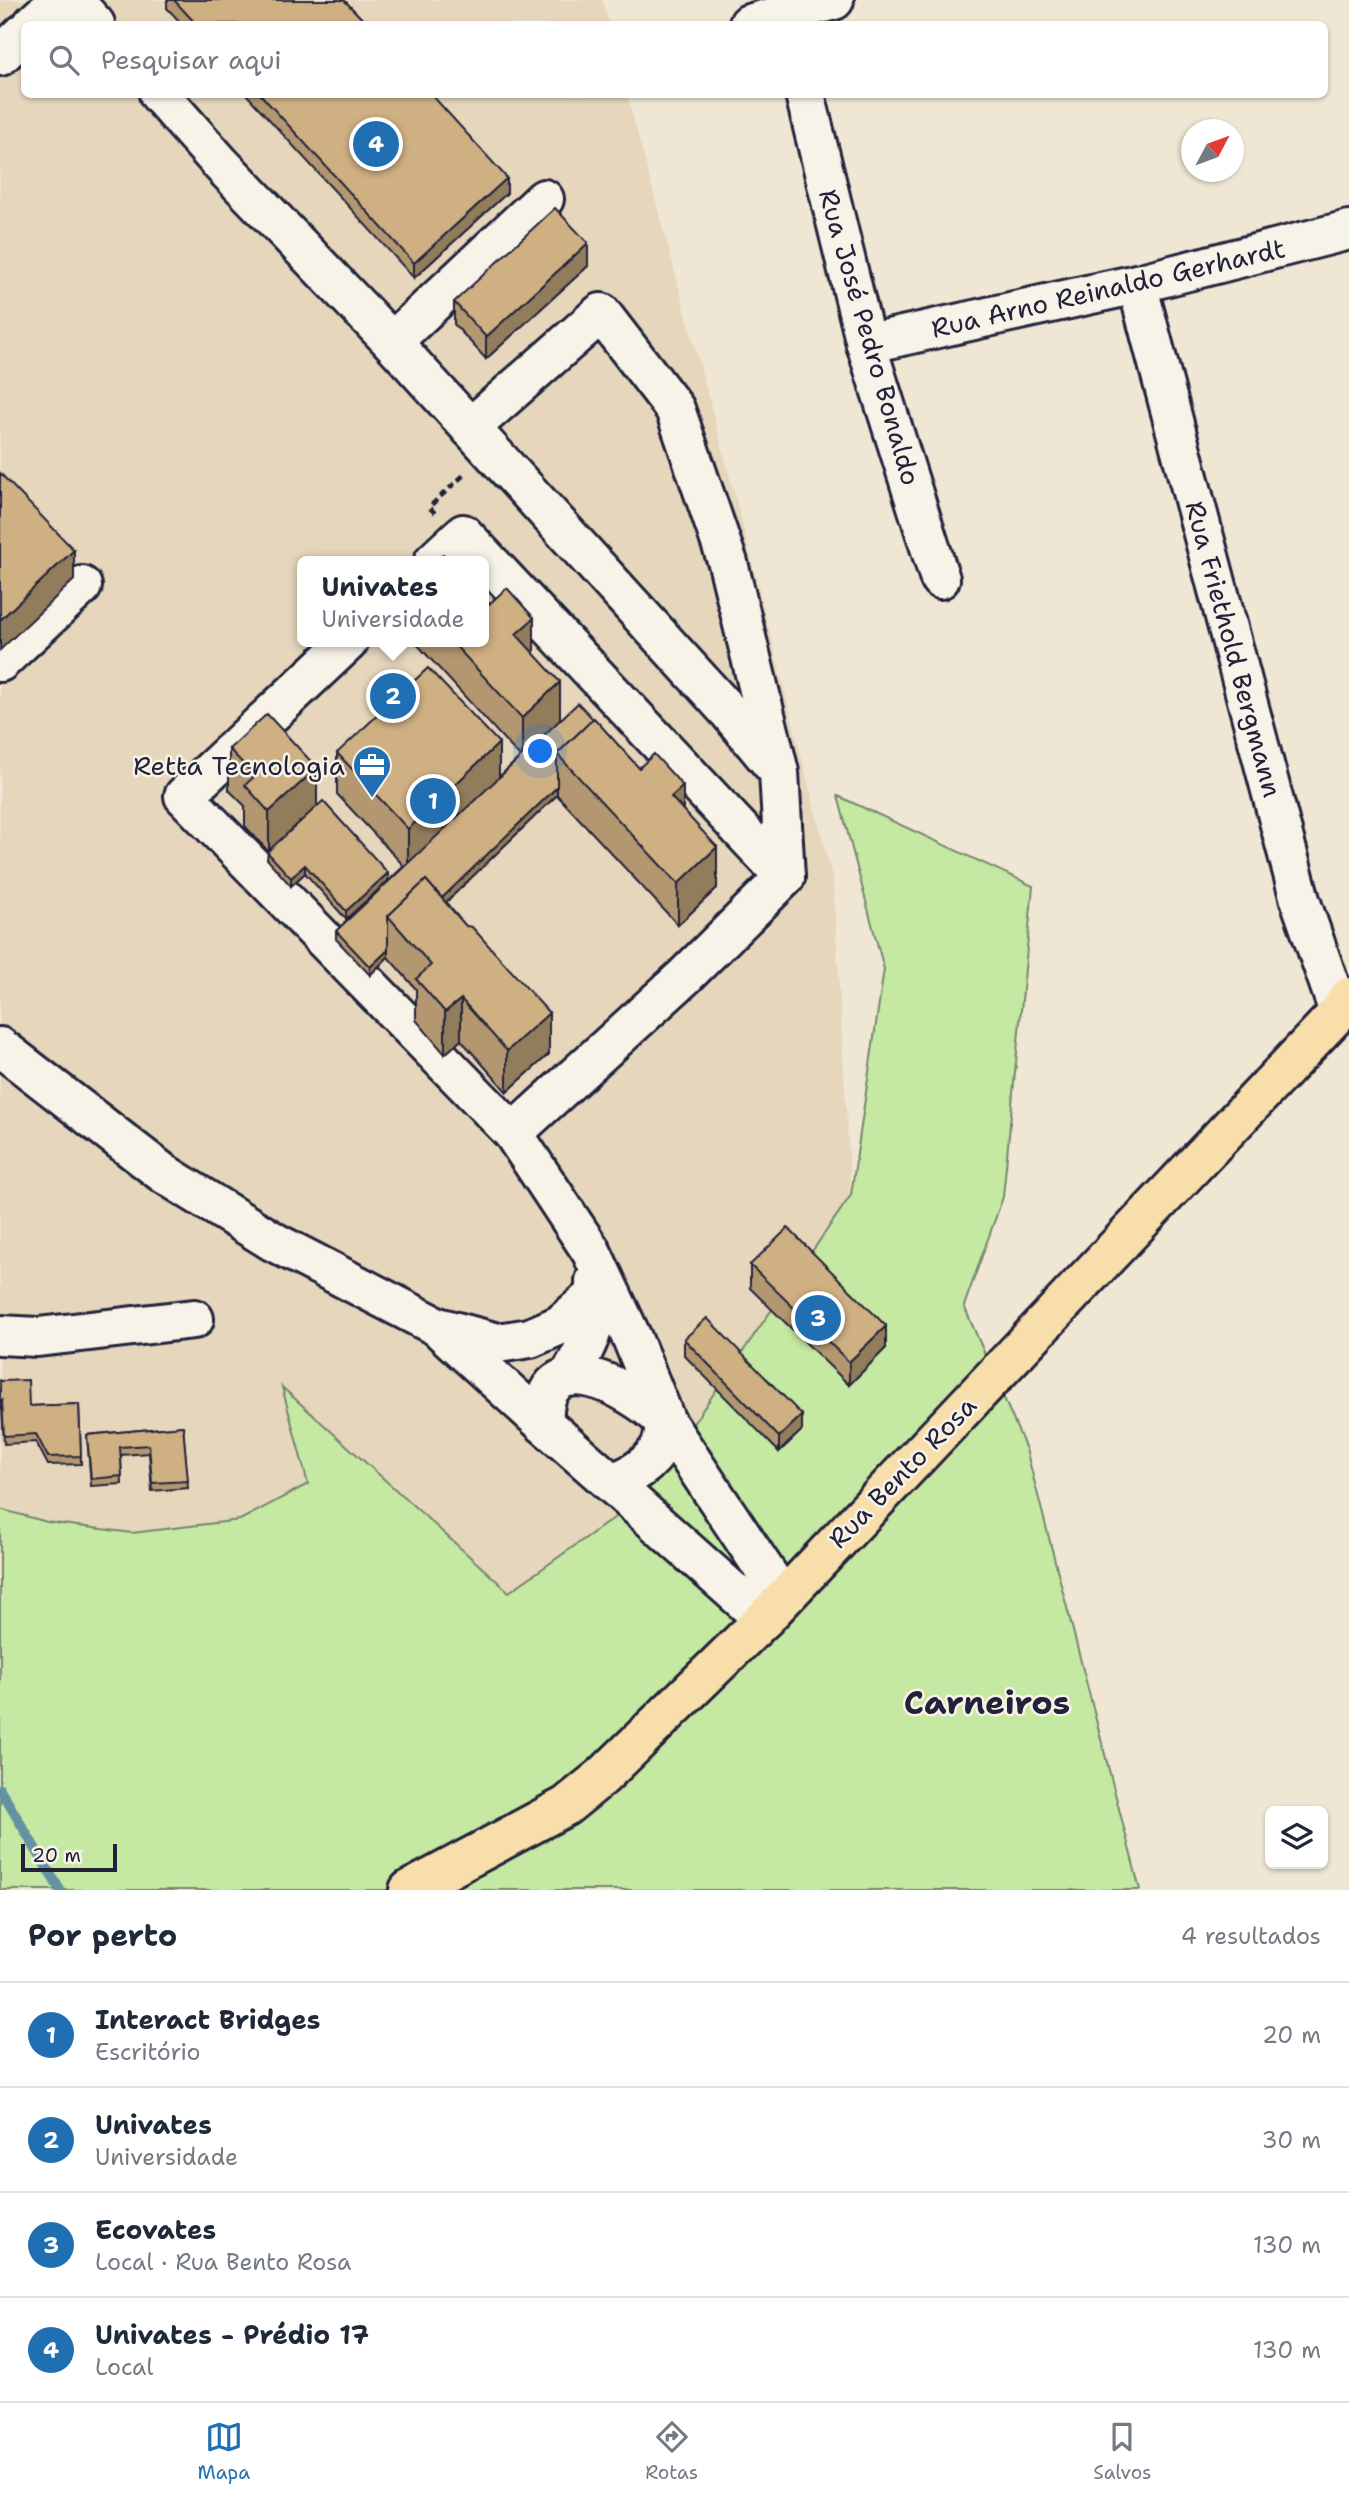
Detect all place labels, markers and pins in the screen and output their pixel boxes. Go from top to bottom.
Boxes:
pin: 4 [353,118,399,170]
pin: 2 [370,670,416,722]
office icon: Retta Tecnologia [351,744,393,799]
place label: Retta Tecnologia [133,748,345,783]
pin: 1 [410,775,456,827]
pin: 3 [795,1292,841,1344]

